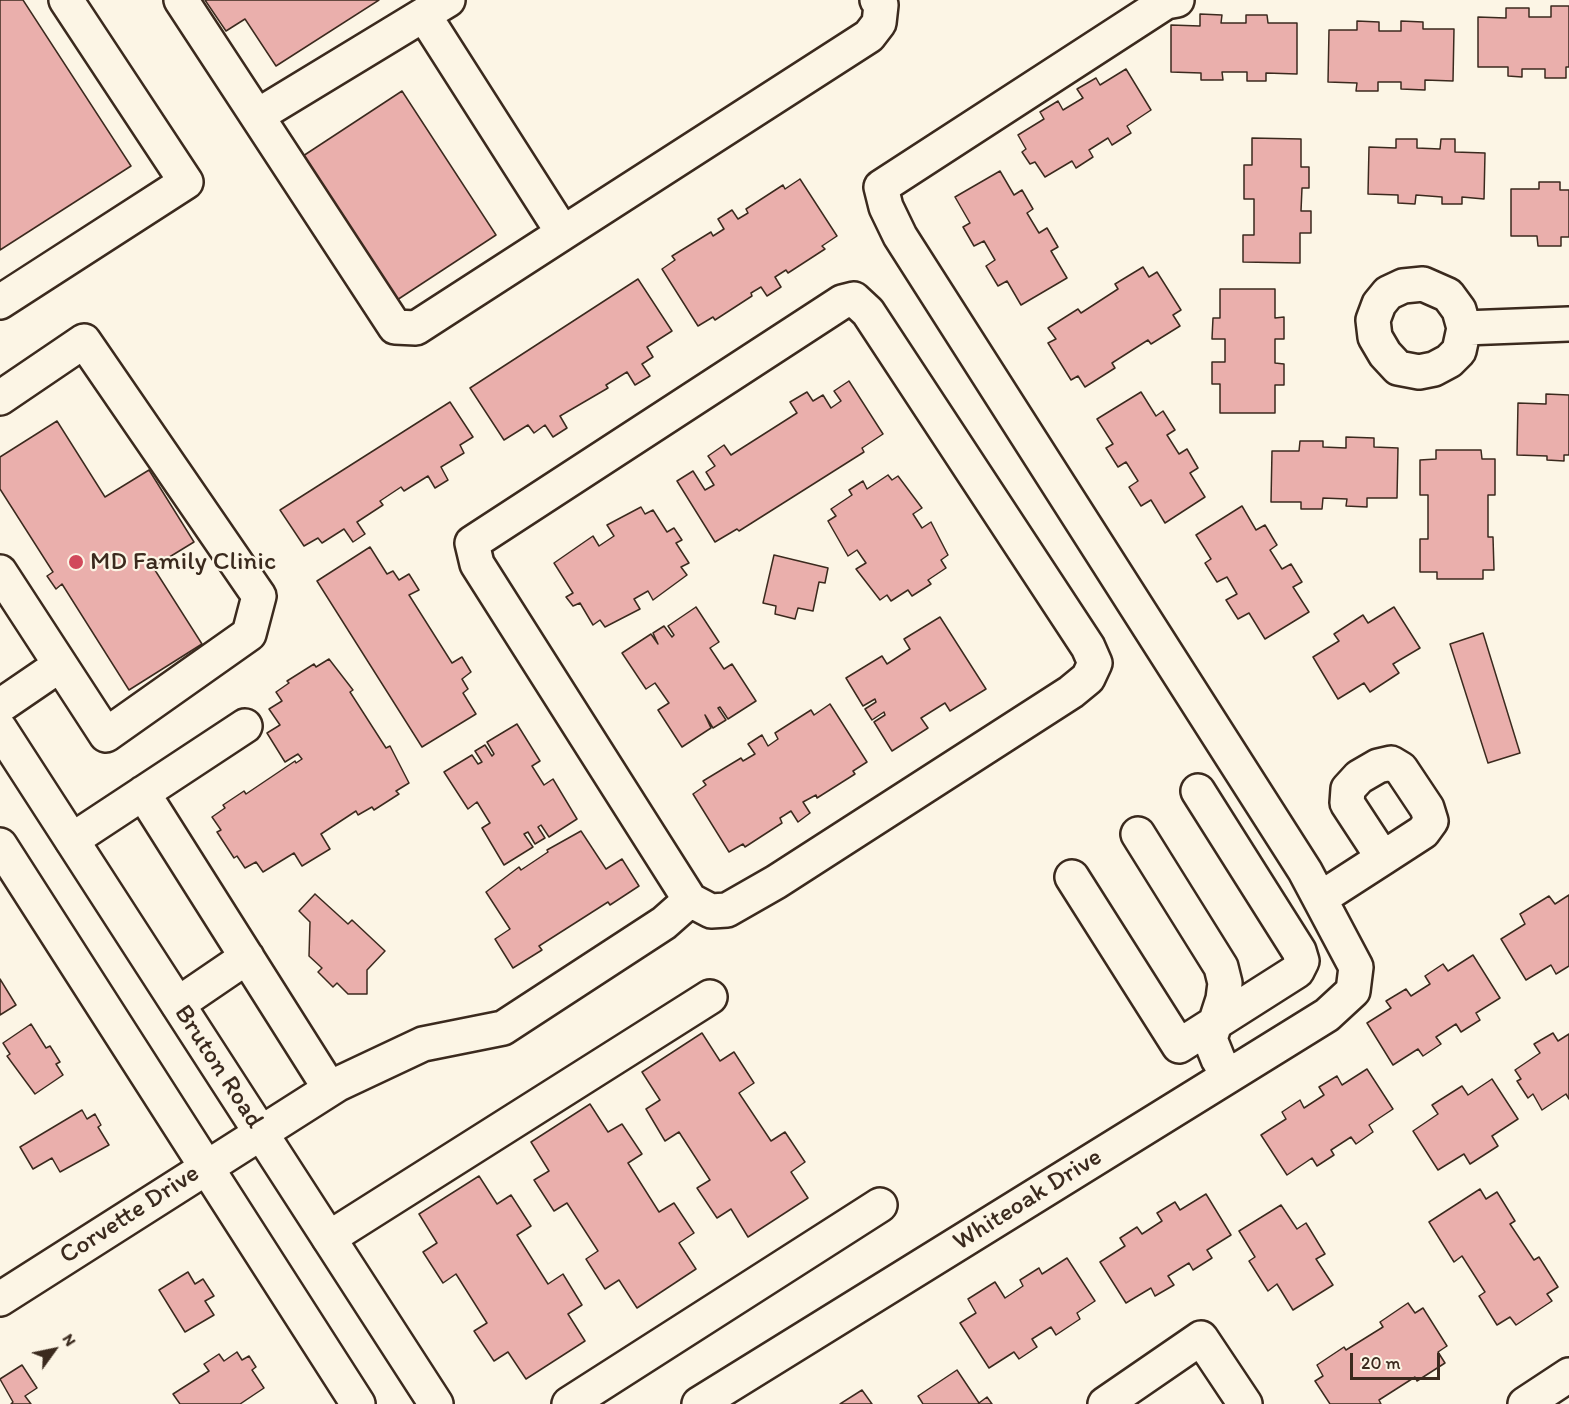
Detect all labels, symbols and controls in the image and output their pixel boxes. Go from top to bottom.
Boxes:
place label: MD Family Clinic [90,546,276,578]
marker: MD Family Clinic [67,553,85,571]
street label: Bruton Road [167,999,269,1135]
street label: Whiteoak Drive [948,1142,1108,1258]
street label: Corvette Drive [54,1158,206,1272]
north arrow [24,1320,84,1380]
text: N [59,1330,80,1350]
scale bar [1353,1341,1443,1379]
text: 20 m [1361,1352,1401,1374]

